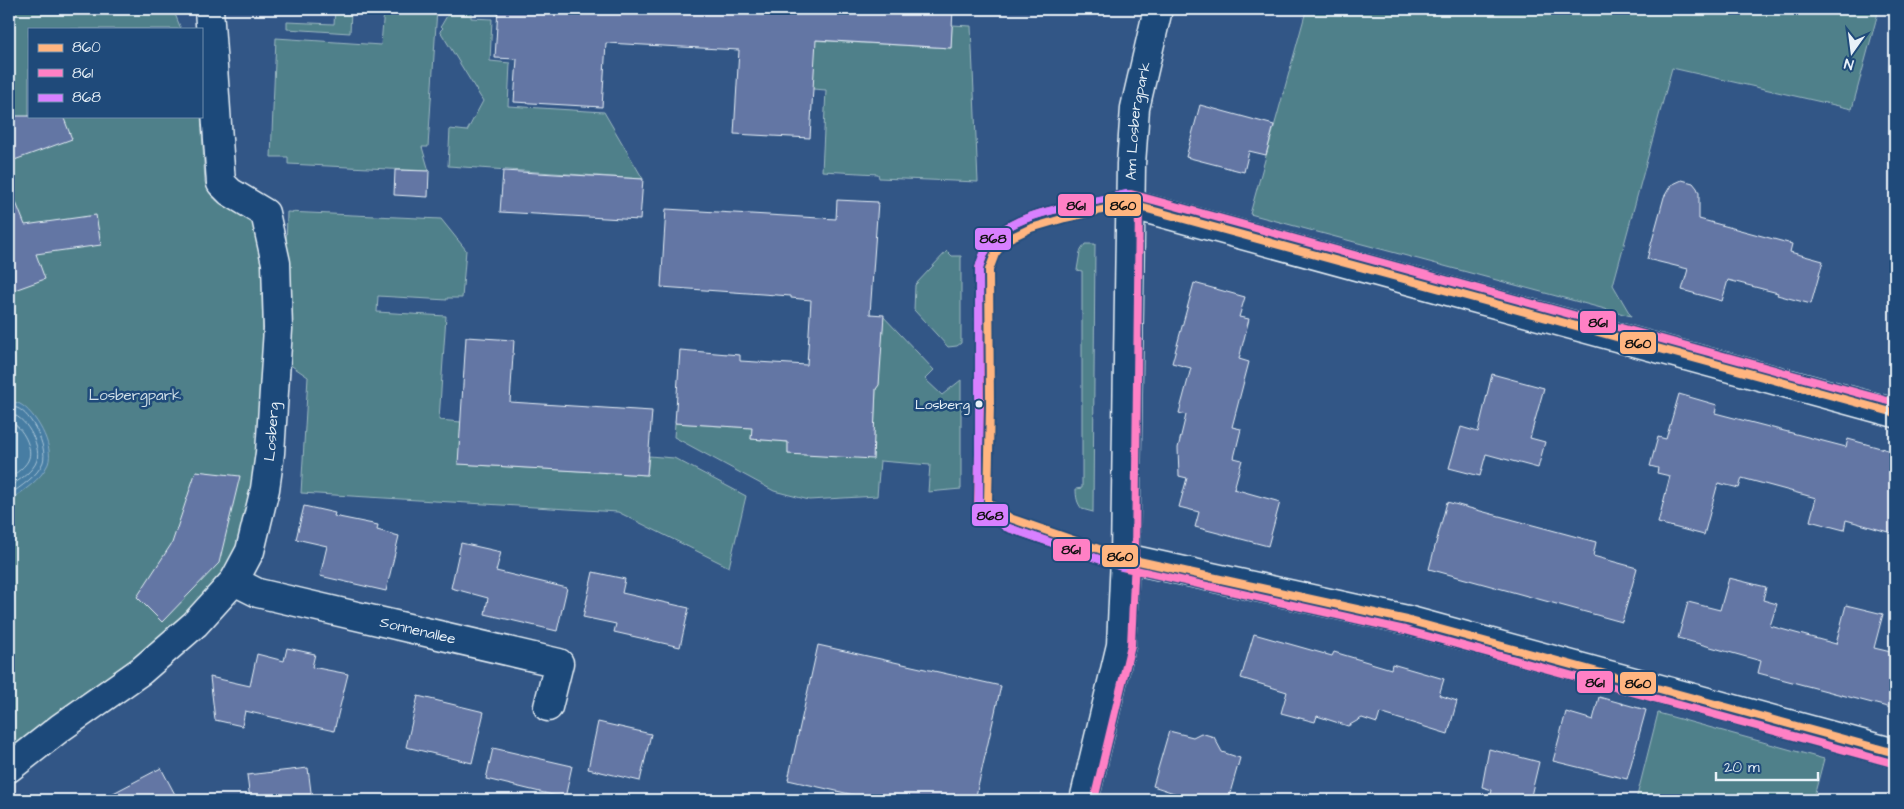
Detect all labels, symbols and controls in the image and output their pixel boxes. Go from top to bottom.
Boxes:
legend [28,28,202,118]
north arrow [1826,28,1876,78]
text: 860 [72,37,101,58]
text: N [1842,53,1856,74]
street label: Am Losbergpark [1121,60,1156,181]
text: 861 [72,63,93,84]
text: 868 [72,87,101,108]
line badge: 861 [1057,193,1095,217]
line badge: 860 [1104,193,1142,217]
text: 861 [1066,196,1086,216]
text: 860 [1110,196,1137,216]
line badge: 868 [974,227,1012,251]
text: 868 [980,229,1006,249]
line badge: 861 [1579,310,1617,334]
text: 861 [1588,313,1608,333]
line badge: 860 [1619,331,1657,355]
text: 860 [1625,334,1652,354]
park label: Losbergpark [89,385,181,407]
place label: Losberg [915,395,970,415]
marker: Losberg [974,399,984,409]
street label: Losberg [259,401,285,463]
line badge: 868 [971,503,1009,527]
text: 868 [977,506,1003,526]
line badge: 861 [1052,538,1091,562]
text: 861 [1061,540,1081,560]
line badge: 860 [1101,544,1139,568]
text: 860 [1107,547,1134,567]
street label: Sonnenallee [378,612,458,650]
line badge: 861 [1576,670,1614,694]
line badge: 860 [1619,671,1657,695]
text: 861 [1585,673,1605,693]
text: 860 [1625,674,1652,694]
scale bar [1716,749,1819,781]
text: 20 m [1724,757,1760,778]

